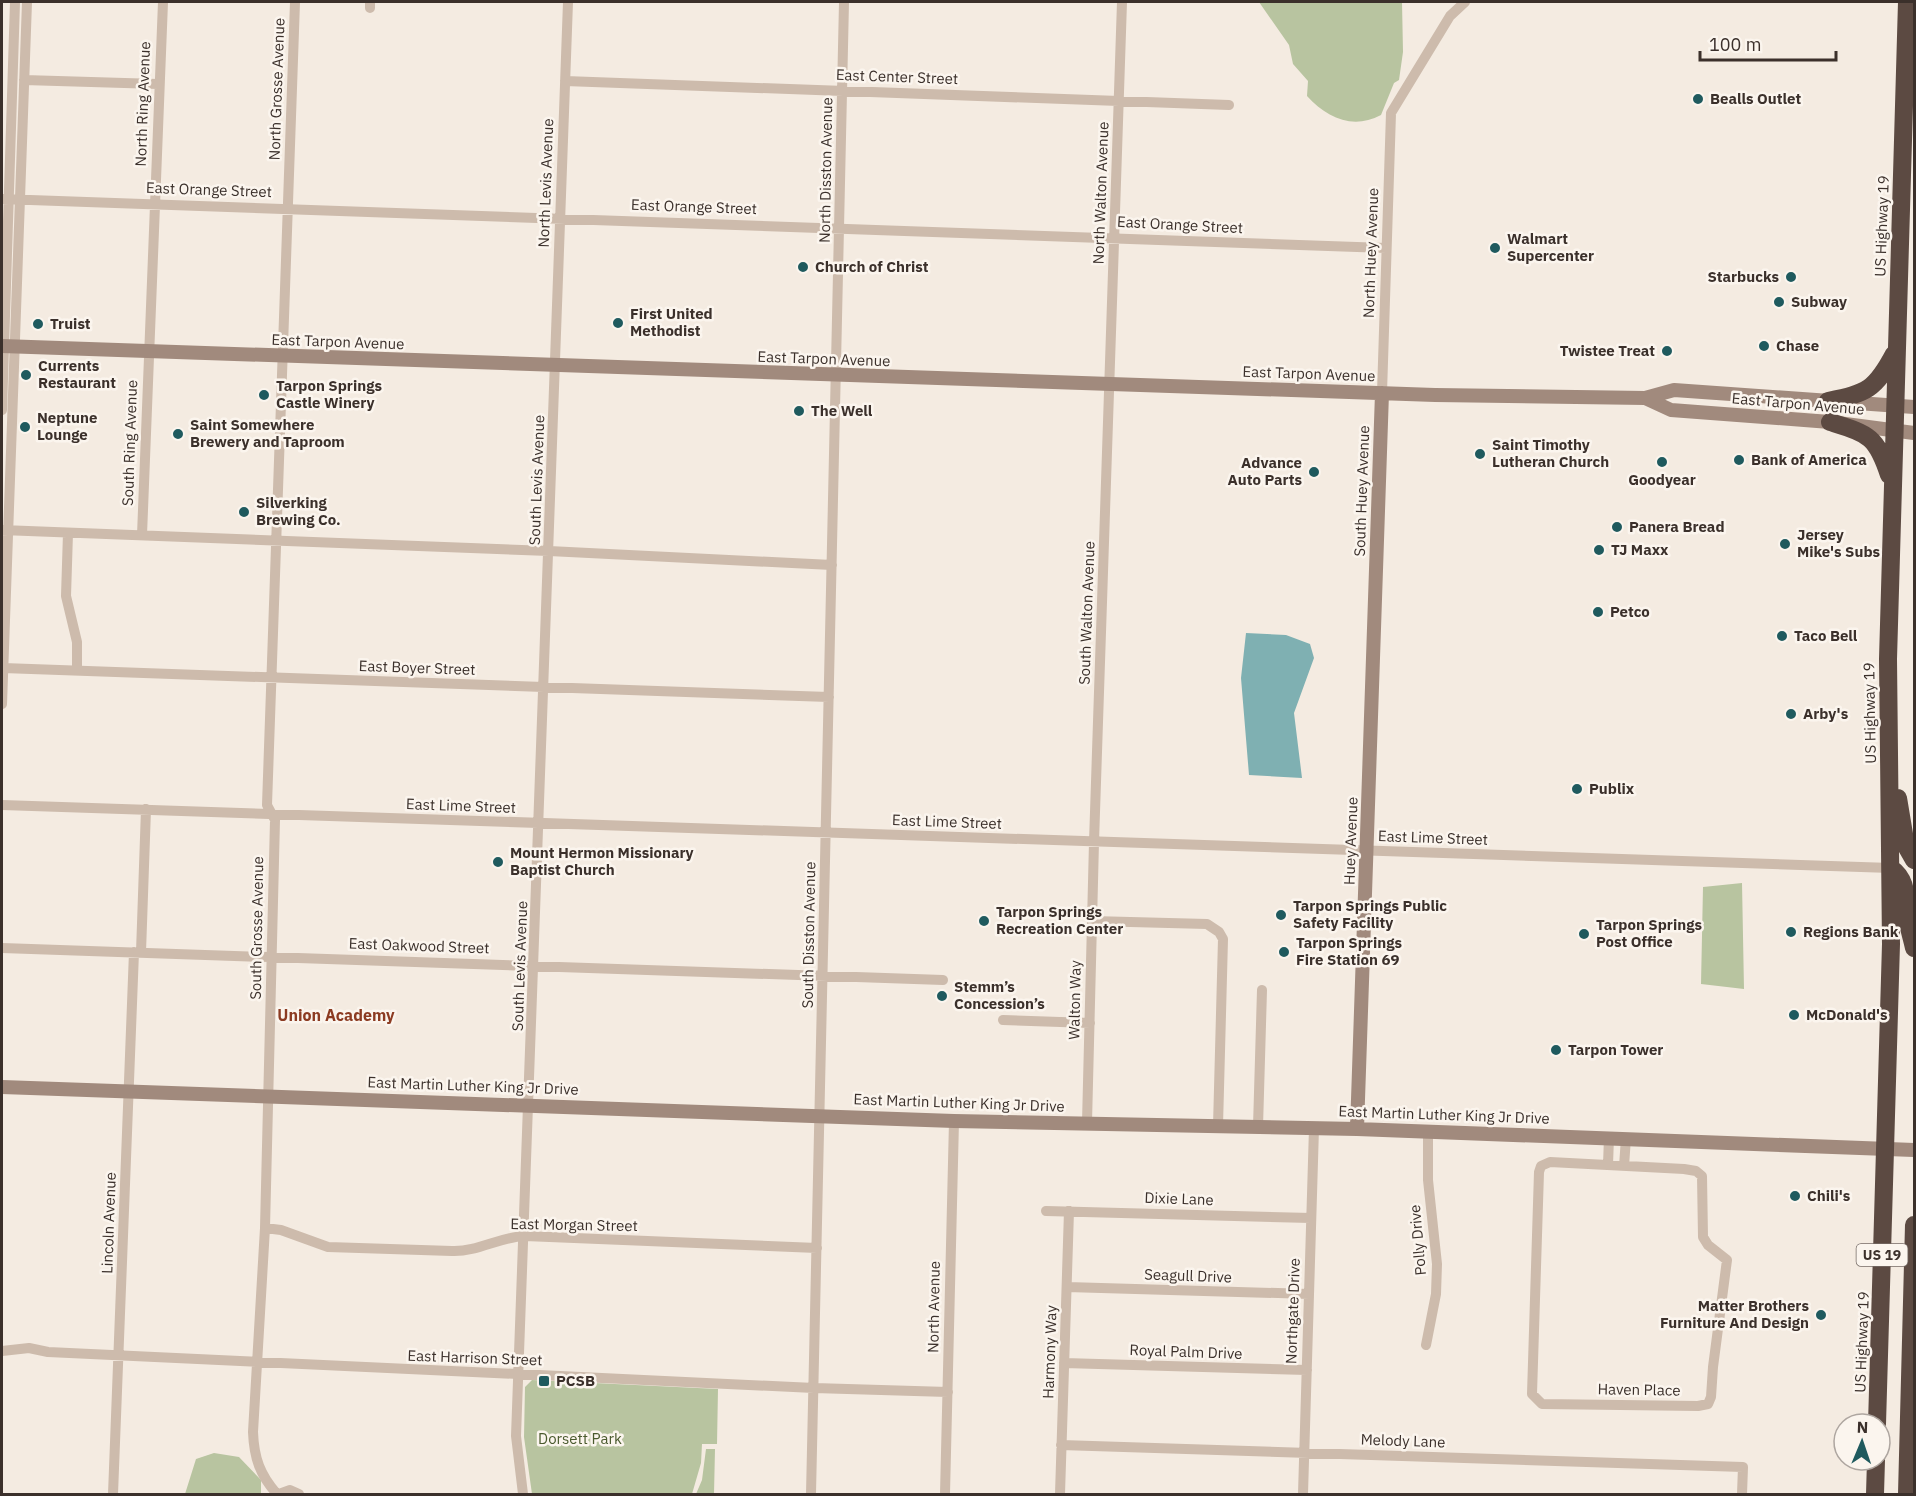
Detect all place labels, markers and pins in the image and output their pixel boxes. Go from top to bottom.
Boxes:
place label: Bealls Outlet [1710,89,1801,108]
marker: Bealls Outlet [1691,92,1705,106]
place label: Walmart Supercenter [1507,229,1594,265]
marker: Walmart Supercenter [1488,241,1502,255]
place label: Church of Christ [815,257,929,276]
marker: Church of Christ [796,260,810,274]
place label: Starbucks [1707,267,1779,286]
marker: Starbucks [1784,270,1798,284]
place label: Subway [1791,292,1847,311]
marker: Subway [1772,295,1786,309]
place label: First United Methodist [630,304,713,340]
place label: Truist [50,314,91,333]
marker: First United Methodist [611,316,625,330]
marker: Truist [31,317,45,331]
place label: Chase [1776,336,1819,355]
marker: Chase [1757,339,1771,353]
place label: Twistee Treat [1560,341,1655,360]
marker: Twistee Treat [1660,344,1674,358]
place label: Currents Restaurant [38,356,116,392]
marker: Currents Restaurant [19,368,33,382]
place label: Tarpon Springs Castle Winery [276,376,382,412]
marker: Tarpon Springs Castle Winery [257,388,271,402]
place label: The Well [811,401,873,420]
marker: The Well [792,404,806,418]
place label: Neptune Lounge [37,408,97,444]
place label: Saint Somewhere Brewery and Taproom [190,415,345,451]
marker: Neptune Lounge [18,420,32,434]
marker: Saint Somewhere Brewery and Taproom [171,427,185,441]
place label: Saint Timothy Lutheran Church [1492,435,1609,471]
marker: Saint Timothy Lutheran Church [1473,447,1487,461]
place label: Bank of America [1751,450,1867,469]
place label: Advance Auto Parts [1228,453,1302,489]
marker: Bank of America [1732,453,1746,467]
marker: Goodyear [1655,455,1669,469]
marker: Advance Auto Parts [1307,465,1321,479]
place label: Goodyear [1628,470,1696,489]
place label: Silverking Brewing Co. [256,493,341,529]
marker: Silverking Brewing Co. [237,505,251,519]
place label: Panera Bread [1629,517,1725,536]
marker: Panera Bread [1610,520,1624,534]
place label: Jersey Mike's Subs [1797,525,1880,561]
marker: Jersey Mike's Subs [1778,537,1792,551]
place label: TJ Maxx [1611,540,1669,559]
marker: TJ Maxx [1592,543,1606,557]
place label: Petco [1610,602,1650,621]
marker: Petco [1591,605,1605,619]
place label: Taco Bell [1794,626,1858,645]
marker: Taco Bell [1775,629,1789,643]
place label: Arby's [1803,704,1849,723]
marker: Arby's [1784,707,1798,721]
place label: Publix [1589,779,1635,798]
marker: Publix [1570,782,1584,796]
place label: Mount Hermon Missionary Baptist Church [510,843,694,879]
marker: Mount Hermon Missionary Baptist Church [491,855,505,869]
place label: Tarpon Springs Public Safety Facility [1293,896,1447,932]
place label: Tarpon Springs Recreation Center [996,902,1123,938]
marker: Tarpon Springs Public Safety Facility [1274,908,1288,922]
marker: Tarpon Springs Recreation Center [977,914,991,928]
place label: Tarpon Springs Post Office [1596,915,1702,951]
place label: Regions Bank [1803,922,1899,941]
marker: Regions Bank [1784,925,1798,939]
marker: Tarpon Springs Post Office [1577,927,1591,941]
place label: Tarpon Springs Fire Station 69 [1296,933,1402,969]
marker: Tarpon Springs Fire Station 69 [1277,945,1291,959]
place label: Stemm’s Concession’s [954,977,1045,1013]
marker: Stemm’s Concession’s [935,989,949,1003]
place label: McDonald's [1806,1005,1888,1024]
marker: McDonald's [1787,1008,1801,1022]
place label: Tarpon Tower [1568,1040,1663,1059]
marker: Tarpon Tower [1549,1043,1563,1057]
place label: Chili's [1807,1186,1851,1205]
marker: Chili's [1788,1189,1802,1203]
place label: Matter Brothers Furniture And Design [1660,1296,1809,1332]
marker: Matter Brothers Furniture And Design [1814,1308,1828,1322]
place label: PCSB [556,1371,595,1390]
marker: PCSB [537,1374,551,1388]

